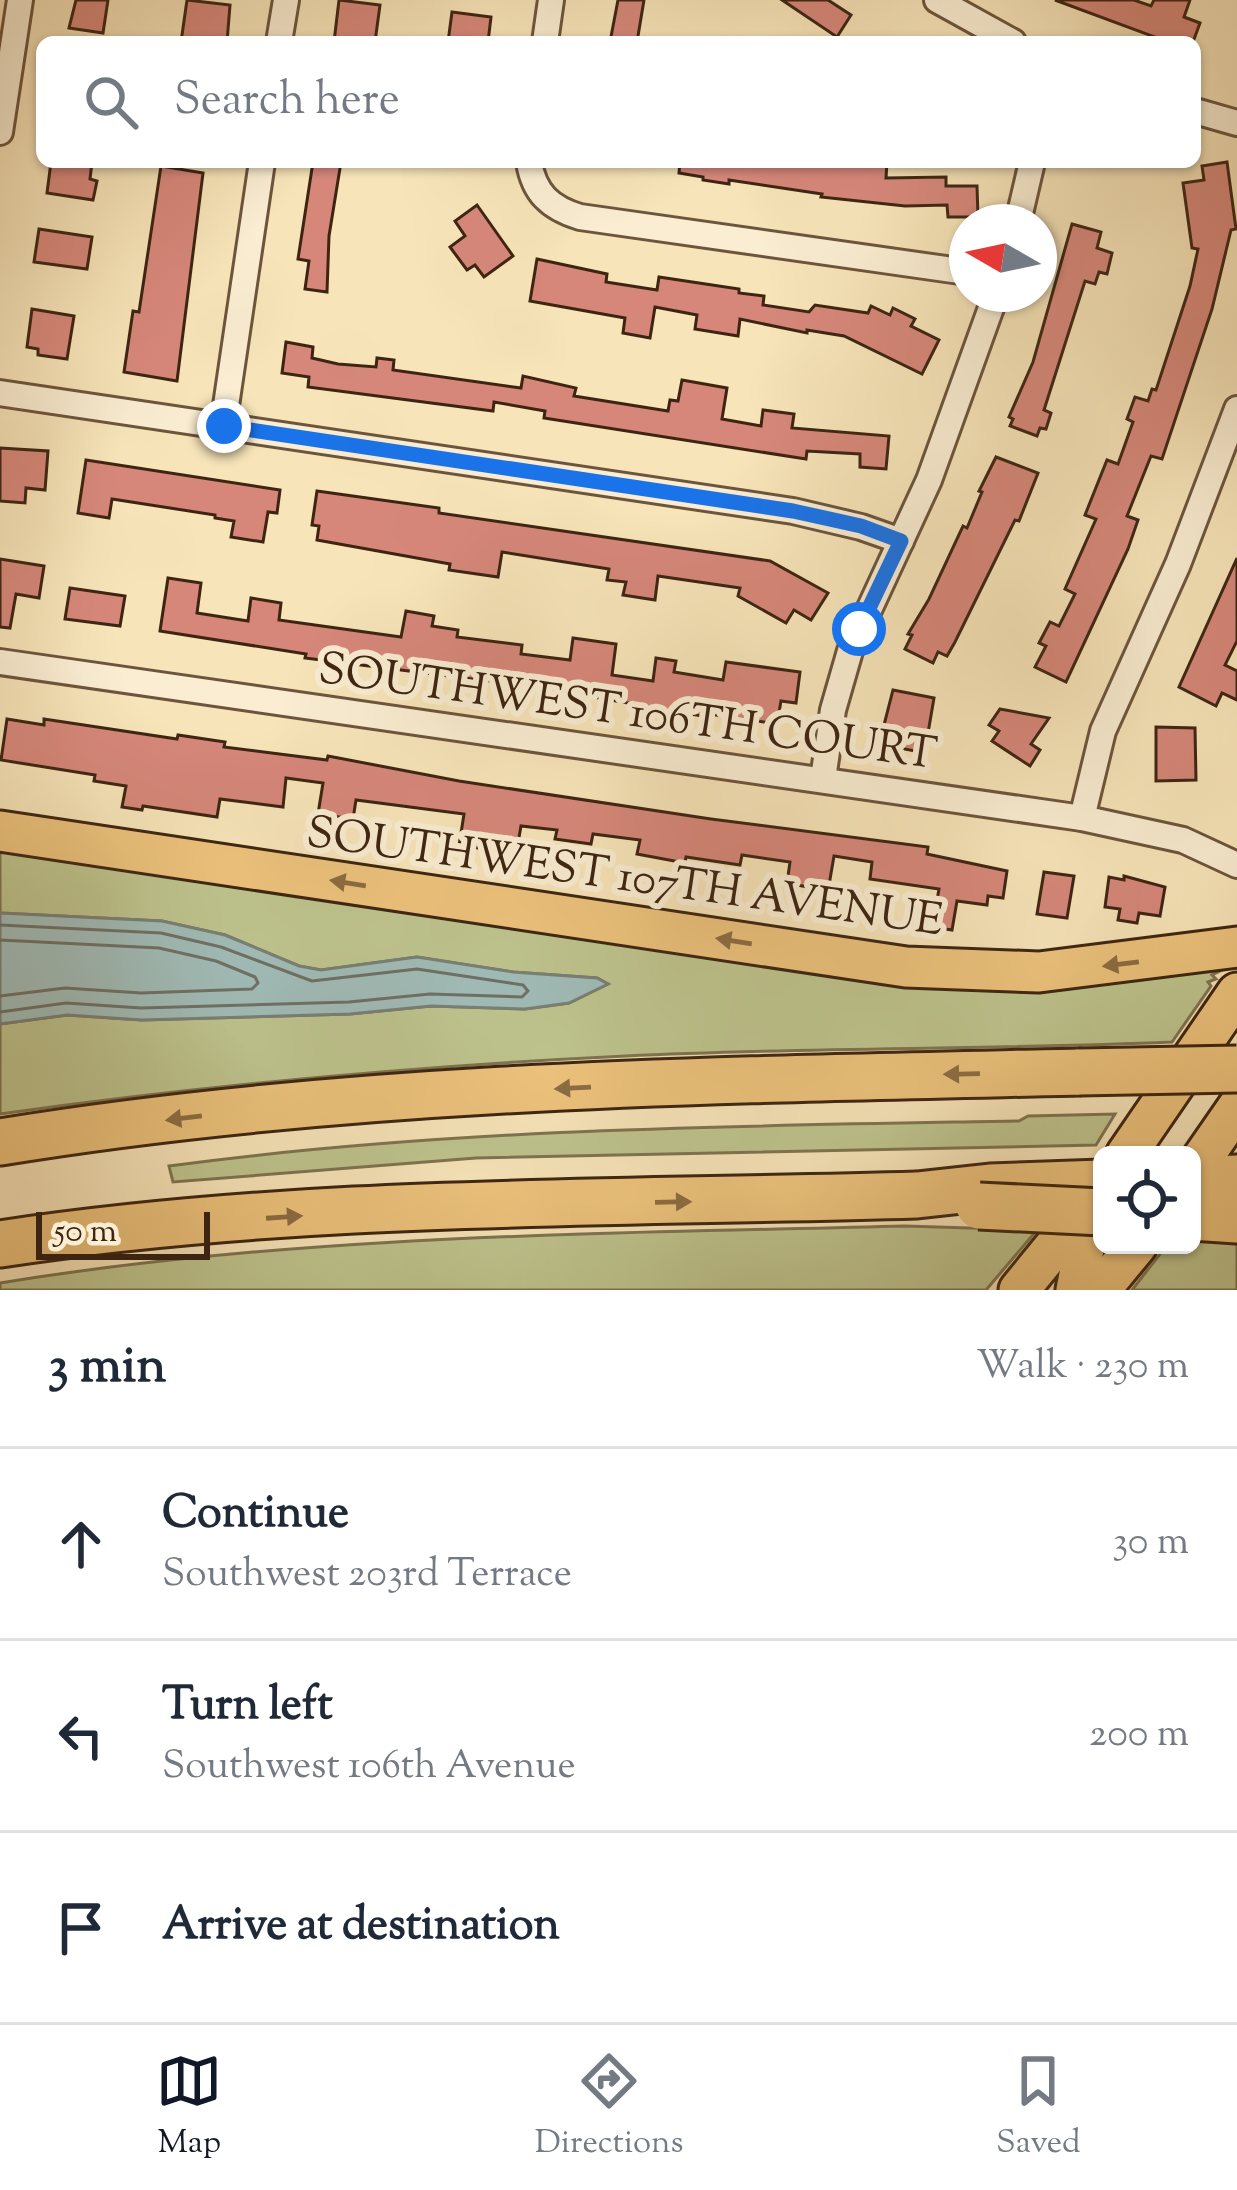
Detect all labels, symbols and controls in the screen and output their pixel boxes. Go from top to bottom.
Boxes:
search box [36,36,1201,168]
icon: search [78,69,144,135]
text: Search here [174,70,400,135]
north arrow [949,204,1057,312]
route end [197,399,251,453]
route start [832,602,886,656]
street label: SOUTHWEST 106TH COURT [314,639,940,790]
street label: SOUTHWEST 107TH AVENUE [302,803,947,956]
one-way arrow [329,874,366,893]
one-way arrow [715,931,752,950]
one-way arrow [1102,954,1139,973]
one-way arrow [942,1065,980,1084]
one-way arrow [553,1079,591,1098]
one-way arrow [165,1109,202,1128]
map controls [1093,1146,1201,1254]
button: locate [1093,1146,1201,1254]
one-way arrow [655,1192,693,1211]
scale bar [36,1206,210,1259]
one-way arrow [266,1207,303,1226]
text: 50 m [54,1209,117,1257]
text: 3 min [48,1332,166,1405]
text: Walk · 230 m [976,1340,1189,1396]
text: Continue [162,1483,349,1548]
icon: ahead [48,1511,114,1577]
text: 30 m [1112,1516,1189,1572]
text: Southwest 203rd Terrace [162,1548,572,1604]
text: Turn left [162,1675,333,1740]
icon: left [48,1703,114,1769]
text: 200 m [1089,1708,1189,1764]
text: Southwest 106th Avenue [162,1740,576,1796]
icon: arrive [48,1895,114,1961]
text: Arrive at destination [162,1895,560,1960]
tab: Map [156,2048,222,2168]
tab: Directions [535,2048,684,2168]
tab: Saved [996,2048,1081,2168]

